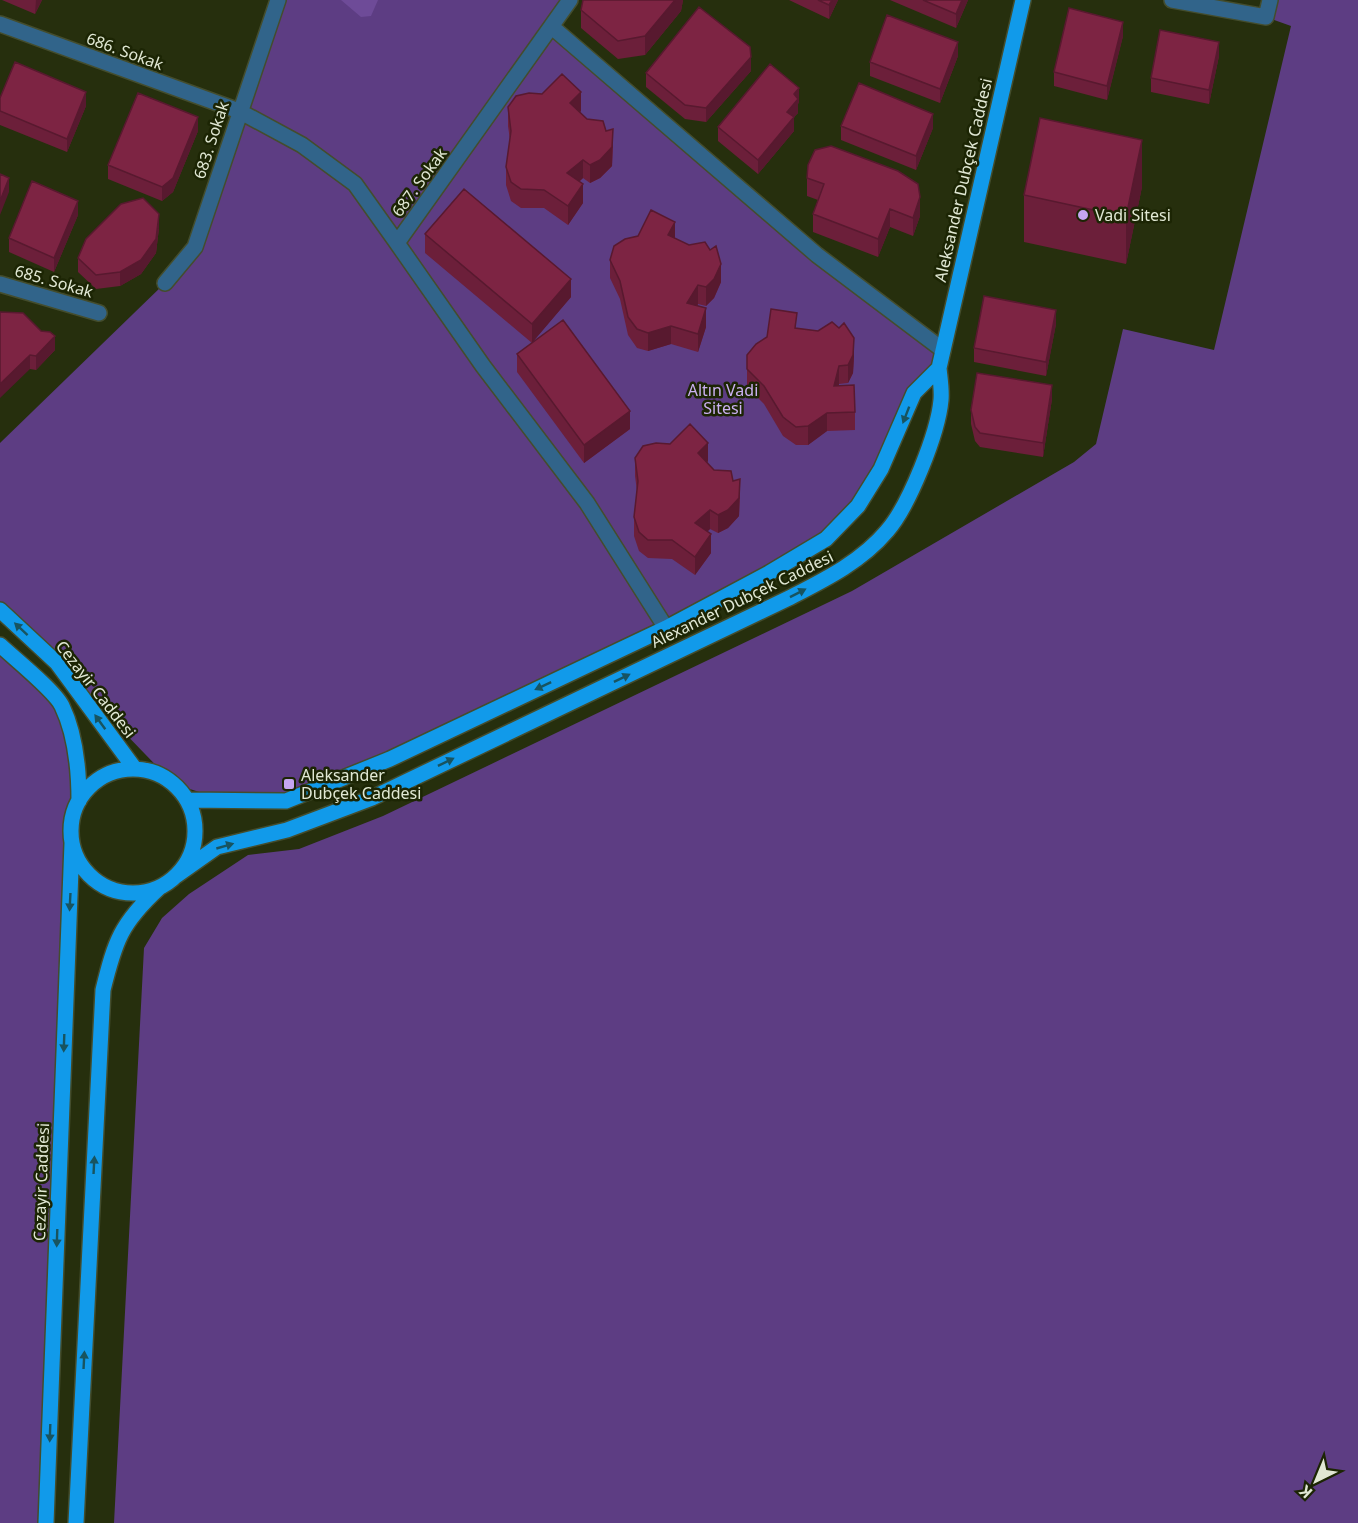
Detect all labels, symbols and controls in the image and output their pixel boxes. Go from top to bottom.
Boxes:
street label: 686. Sokak [83,27,167,75]
street label: Aleksander Dubçek Caddesi [929,76,997,284]
street label: 683. Sokak [188,98,234,182]
street label: 687. Sokak [386,143,452,221]
place label: Vadi Sitesi [1095,204,1171,226]
marker: Vadi Sitesi [1076,208,1090,222]
street label: 685. Sokak [12,259,96,303]
park label: Altın Vadi Sitesi [688,379,758,419]
one-way arrow [901,406,910,424]
street label: Alexander Dubçek Caddesi [647,545,837,653]
one-way arrow [789,589,806,598]
one-way arrow [14,623,28,637]
street label: Cezayir Caddesi [51,636,141,742]
one-way arrow [613,673,630,682]
one-way arrow [535,682,552,691]
one-way arrow [94,714,106,730]
one-way arrow [437,757,454,767]
place label: Aleksander Dubçek Caddesi [301,764,421,804]
marker: Aleksander Dubçek Caddesi [282,777,296,791]
one-way arrow [216,841,234,850]
one-way arrow [66,892,75,911]
one-way arrow [60,1033,69,1052]
street label: Cezayir Caddesi [28,1123,54,1241]
one-way arrow [89,1155,98,1174]
one-way arrow [52,1228,62,1247]
one-way arrow [79,1350,88,1369]
one-way arrow [45,1423,54,1442]
north arrow [1286,1451,1346,1511]
text: K [1294,1480,1317,1504]

